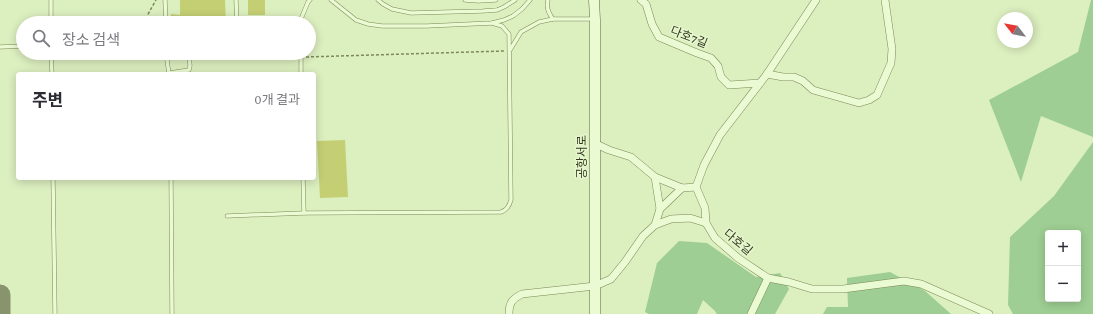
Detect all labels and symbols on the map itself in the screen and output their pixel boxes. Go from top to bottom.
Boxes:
north arrow [997,12,1033,48]
street label: 다호7길 [668,23,710,51]
street label: 공항서로 [575,135,589,179]
street label: 다호길 [721,226,755,258]

